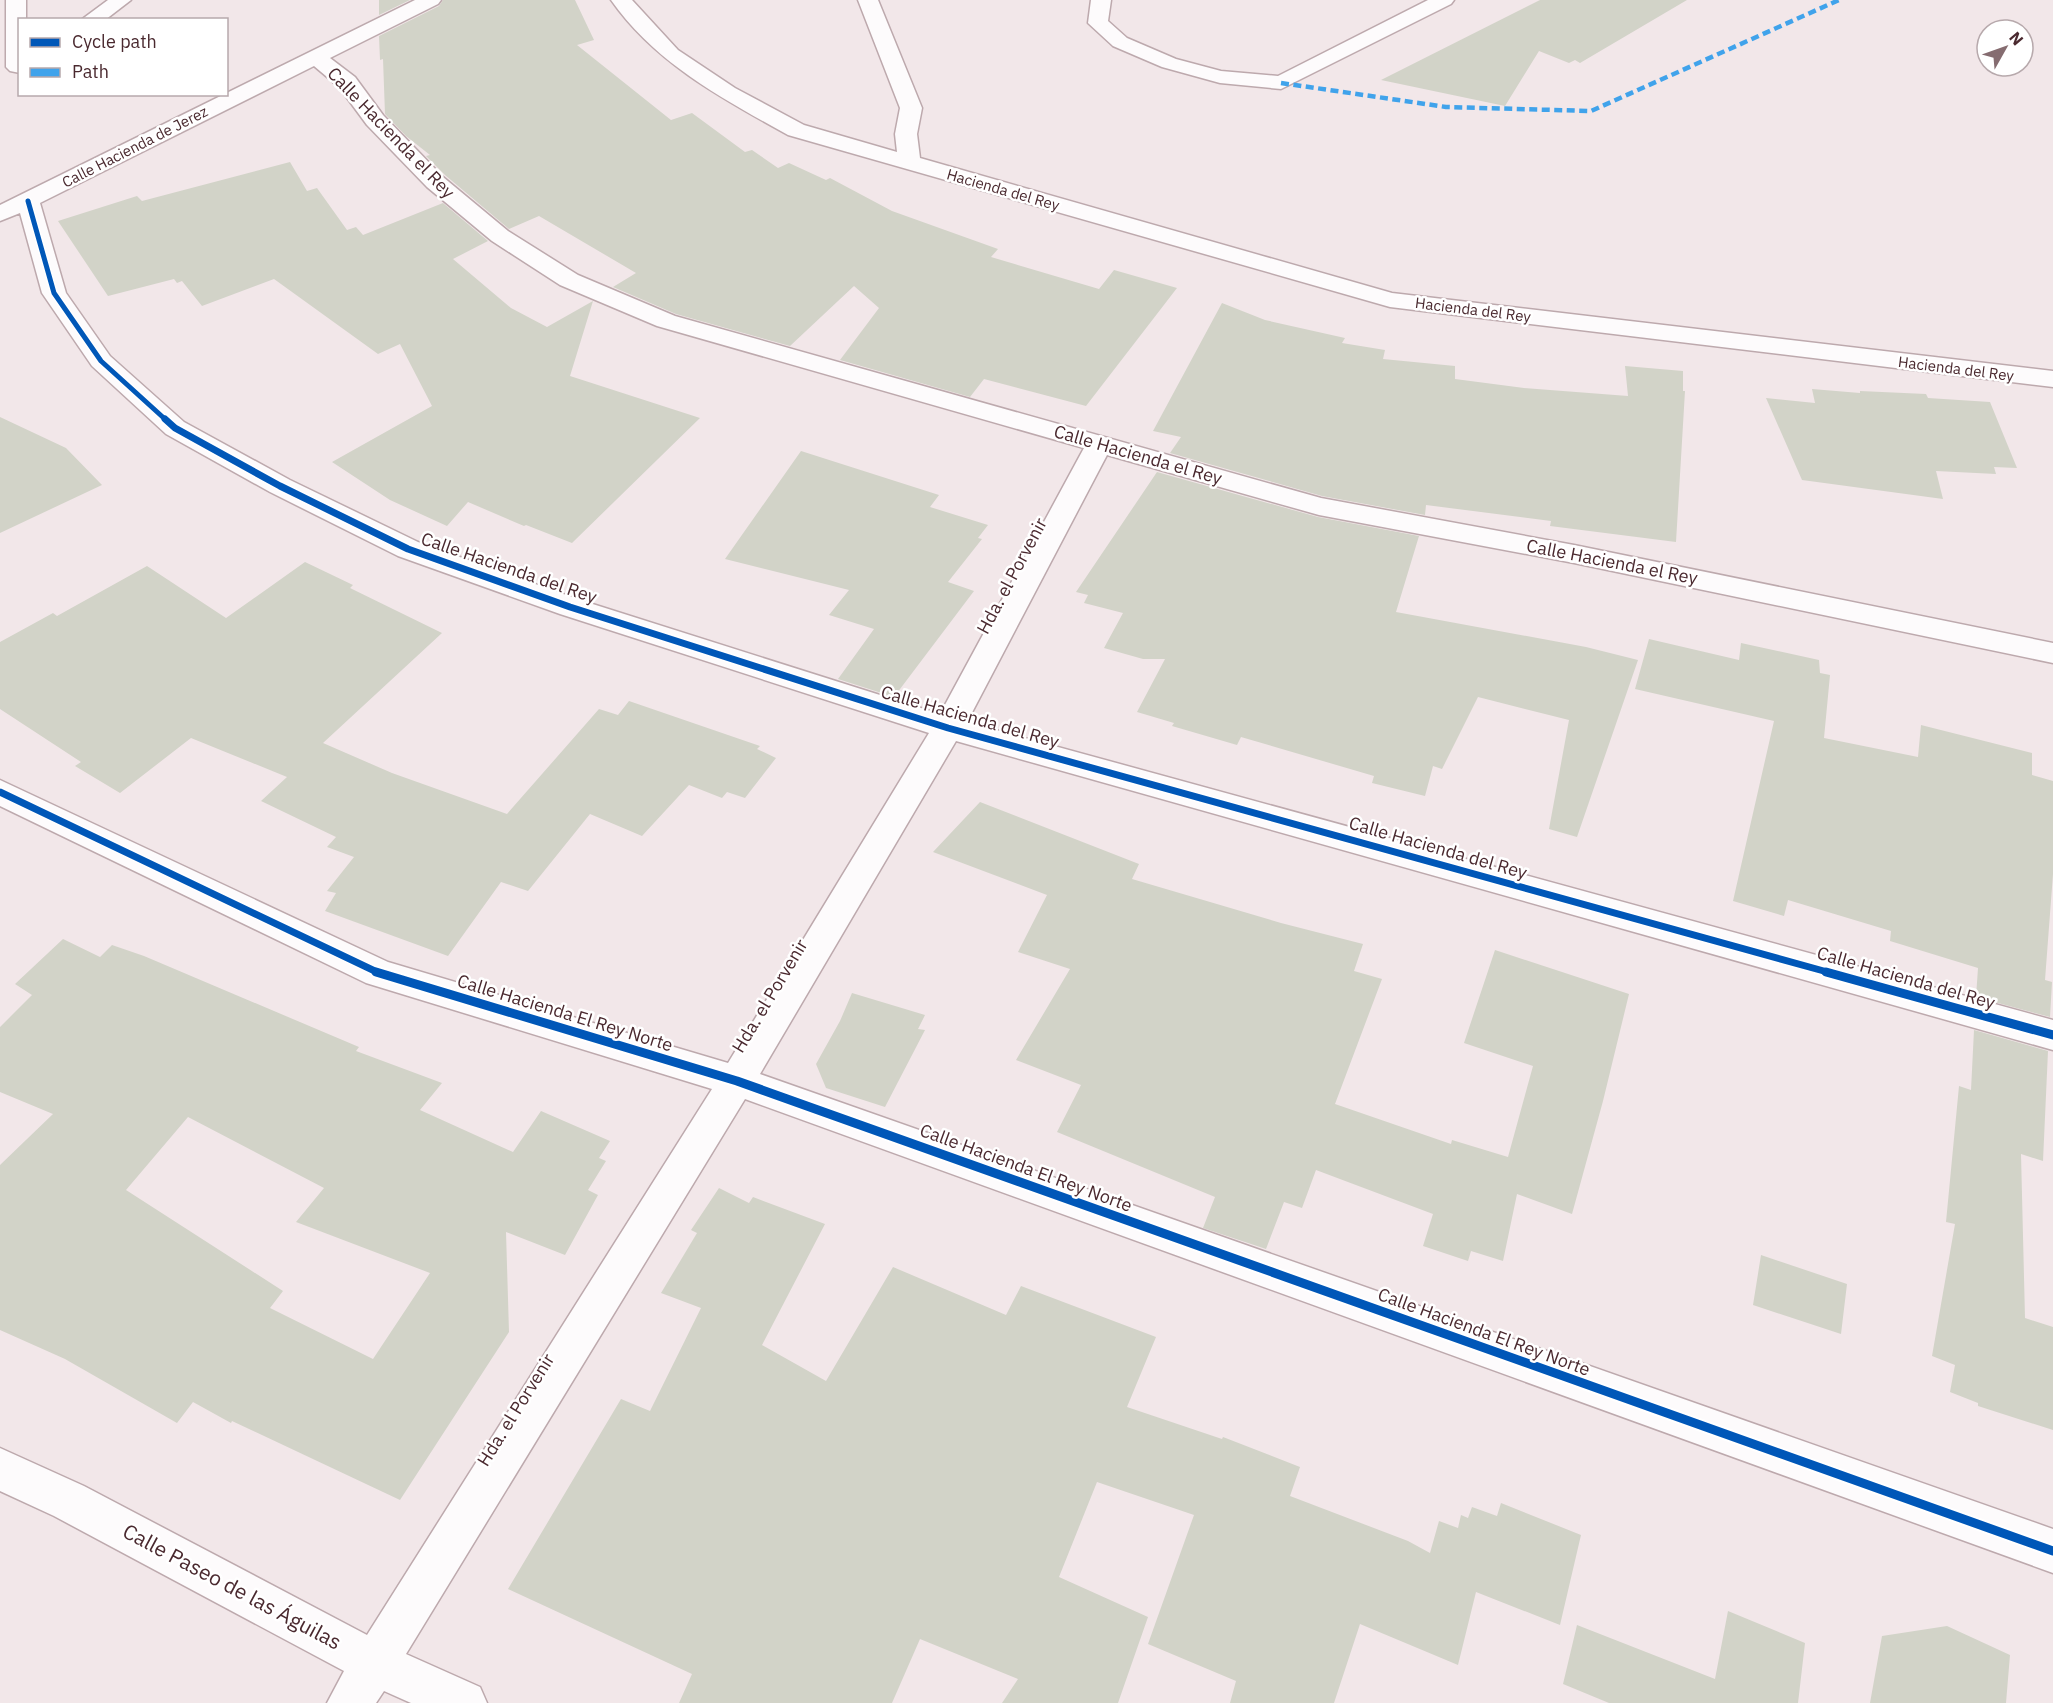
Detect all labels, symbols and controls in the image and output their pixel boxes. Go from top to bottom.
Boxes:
legend [18,18,228,96]
north arrow [1975,18,2035,78]
text: N [2005,27,2028,49]
text: Cycle path [72,30,157,53]
text: Path [72,60,109,83]
street label: Calle Hacienda el Rey [323,62,460,203]
street label: Calle Hacienda de Jerez [59,102,211,192]
street label: Hacienda del Rey [945,164,1062,215]
street label: Hacienda del Rey [1414,293,1533,326]
street label: Hacienda del Rey [1897,352,2016,385]
street label: Calle Hacienda el Rey [1051,419,1225,490]
street label: Hda. el Porvenir [971,513,1052,638]
street label: Calle Hacienda del Rey [418,527,600,608]
street label: Calle Hacienda el Rey [1525,534,1700,589]
street label: Calle Hacienda del Rey [878,680,1062,753]
street label: Calle Hacienda del Rey [1346,811,1530,884]
street label: Hda. el Porvenir [727,934,813,1057]
street label: Calle Hacienda del Rey [1814,941,1998,1014]
street label: Calle Hacienda El Rey Norte [454,969,676,1056]
street label: Calle Hacienda El Rey Norte [917,1118,1136,1217]
street label: Calle Hacienda El Rey Norte [1375,1282,1594,1381]
street label: Hda. el Porvenir [472,1349,560,1470]
street label: Calle Paseo de las Águilas [118,1517,347,1656]

